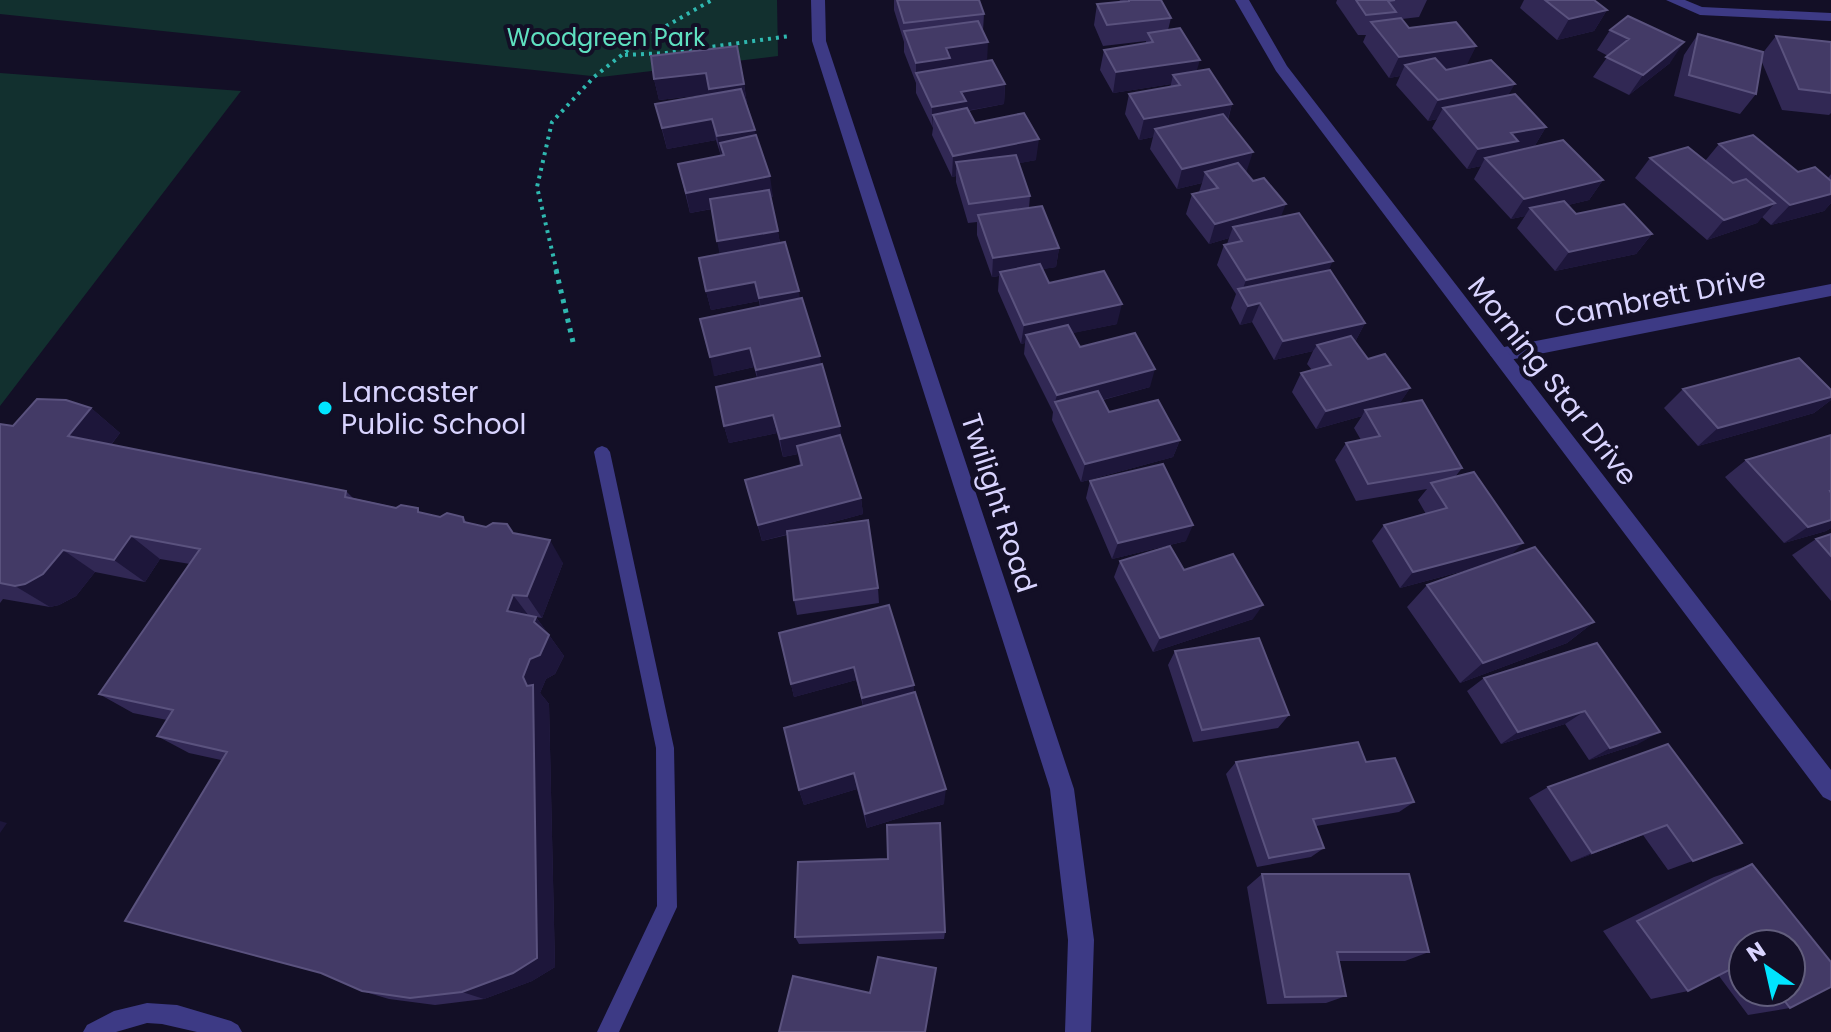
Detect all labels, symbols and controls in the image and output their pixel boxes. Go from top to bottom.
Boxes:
park label: Woodgreen Park [507,21,706,54]
street label: Cambrett Drive [1551,258,1769,337]
street label: Morning Star Drive [1459,269,1647,494]
place label: Lancaster Public School [341,373,526,444]
marker: Lancaster Public School [316,399,334,417]
street label: Twilight Road [951,409,1046,598]
north arrow [1727,928,1807,1008]
text: N [1741,934,1772,969]

